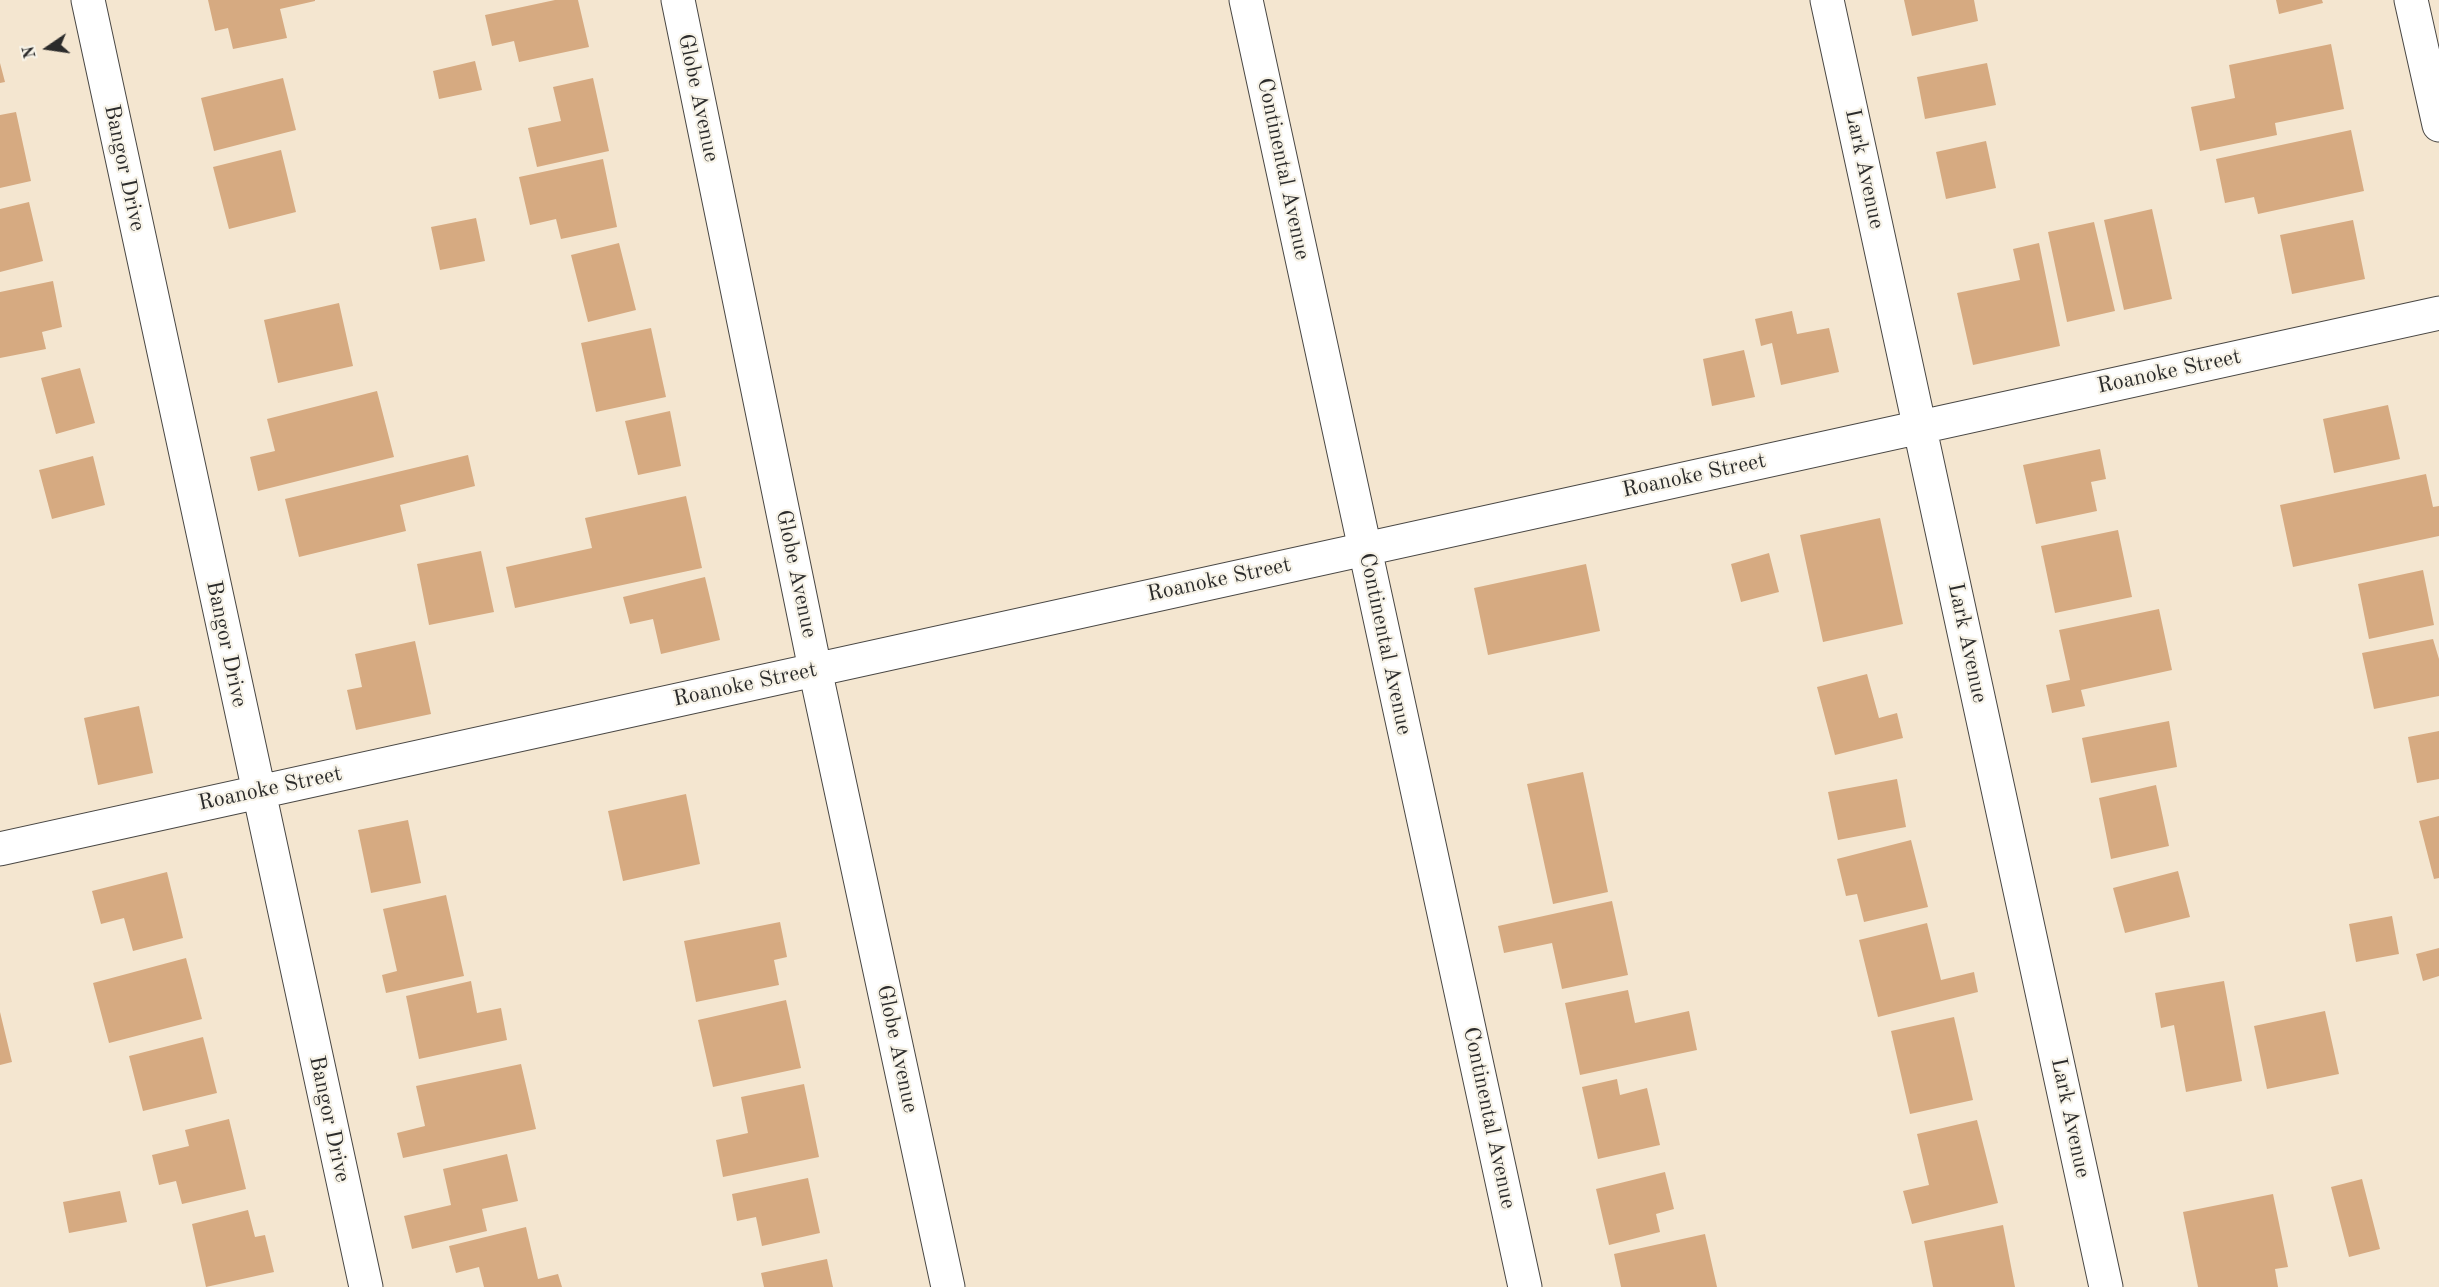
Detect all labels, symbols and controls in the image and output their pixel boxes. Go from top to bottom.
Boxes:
north arrow [18,18,78,78]
street label: Globe Avenue [672,32,724,164]
text: N [21,44,40,60]
street label: Continental Avenue [1251,75,1315,263]
street label: Bangor Drive [98,102,150,234]
street label: Lark Avenue [1838,107,1890,231]
street label: Roanoke Street [2095,344,2243,400]
street label: Roanoke Street [1620,448,1768,504]
street label: Globe Avenue [770,508,822,640]
street label: Continental Avenue [1353,550,1417,738]
street label: Roanoke Street [1145,552,1293,608]
street label: Bangor Drive [200,578,252,710]
street label: Lark Avenue [1941,581,1993,705]
street label: Roanoke Street [671,657,819,713]
street label: Roanoke Street [196,761,344,817]
street label: Globe Avenue [871,983,923,1115]
street label: Continental Avenue [1457,1024,1521,1212]
street label: Bangor Drive [303,1053,355,1185]
street label: Lark Avenue [2044,1056,2096,1180]

